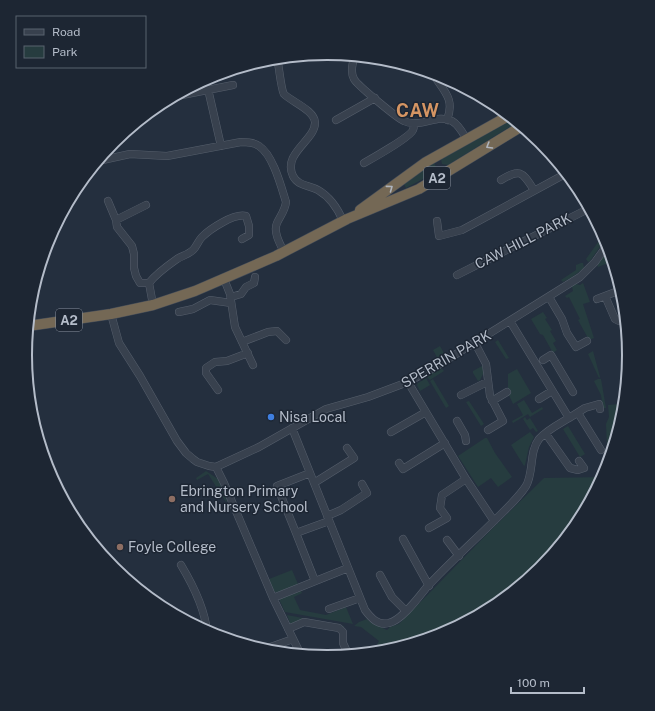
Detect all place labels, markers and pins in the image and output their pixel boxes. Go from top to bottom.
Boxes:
place label: Nisa Local [279,409,347,425]
marker: Nisa Local [266,412,276,422]
place label: Ebrington Primary and Nursery School [180,483,308,515]
marker: Ebrington Primary and Nursery School [167,494,177,504]
place label: Foyle College [128,539,216,555]
marker: Foyle College [115,542,125,552]

